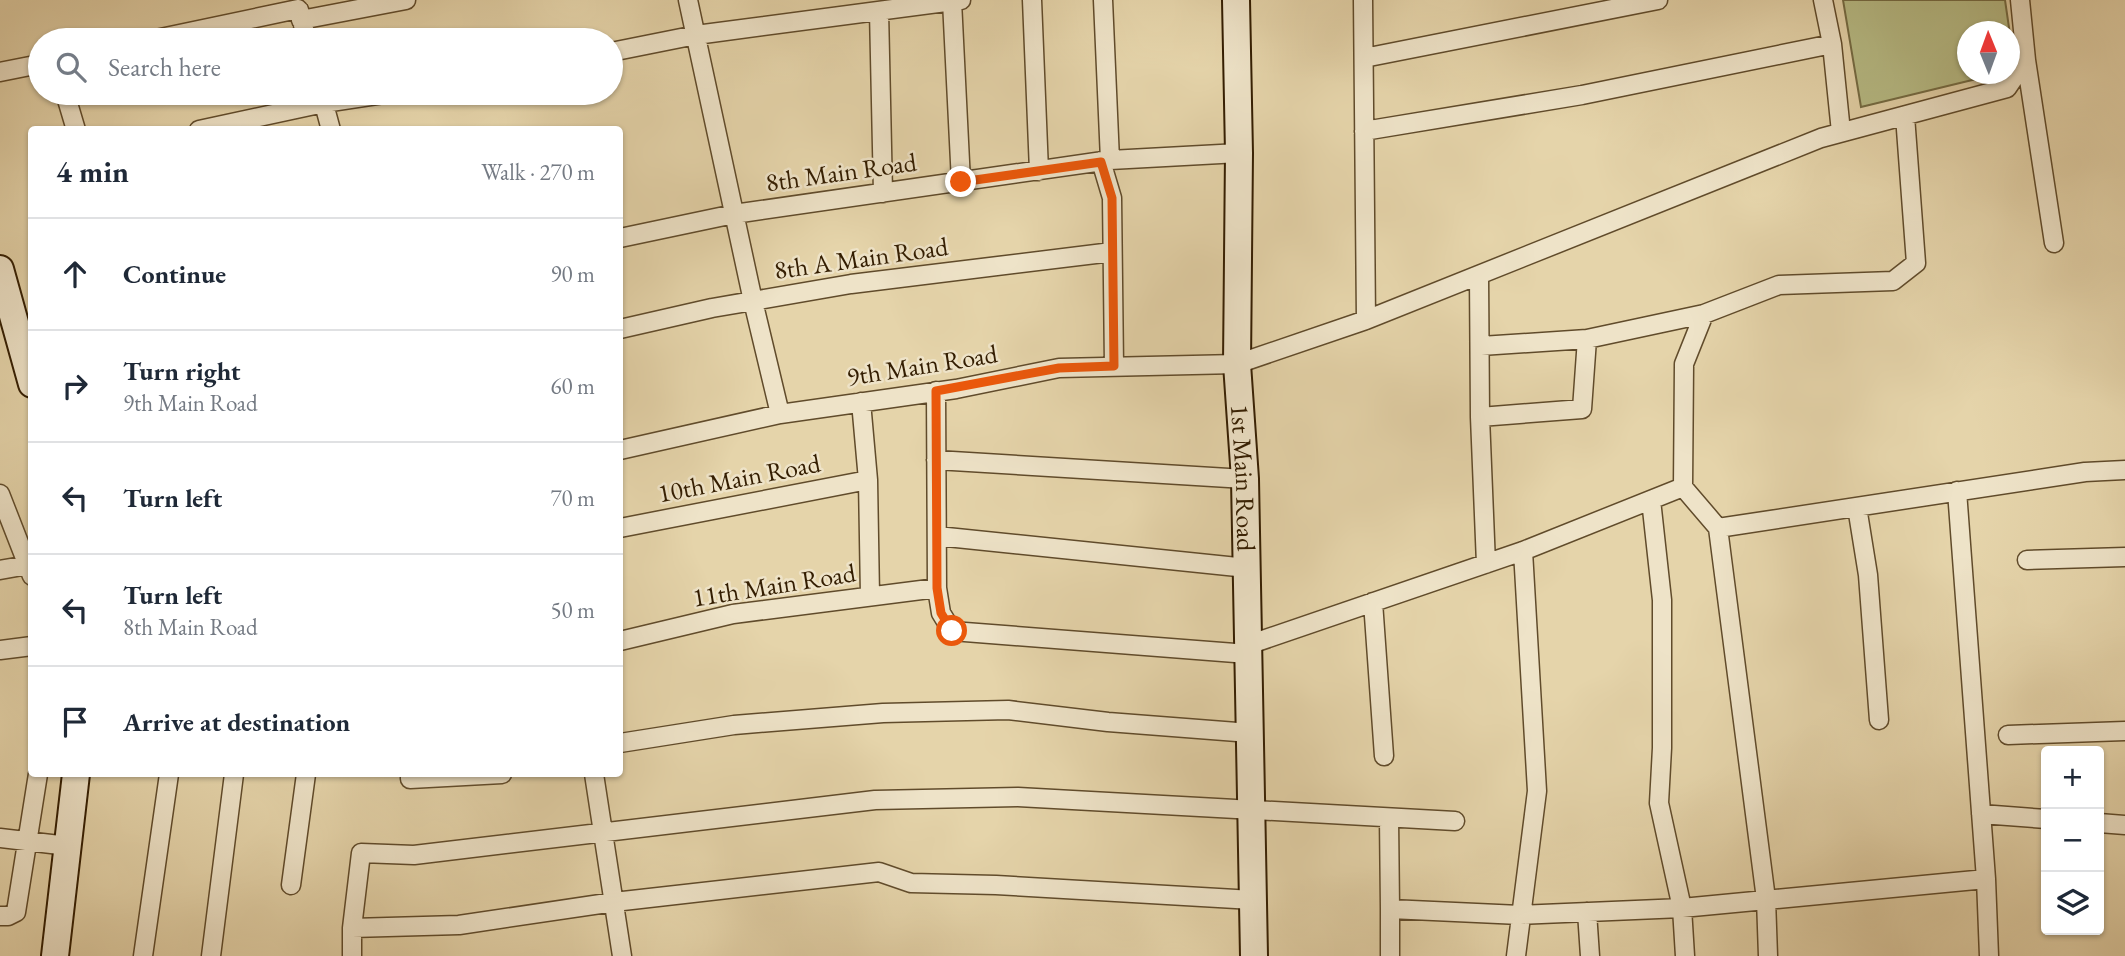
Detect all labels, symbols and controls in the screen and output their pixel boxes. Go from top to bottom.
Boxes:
north arrow [1957,21,2020,84]
search box [28,28,623,105]
icon: search [52,48,90,86]
text: Search here [108,50,221,84]
street label: 8th Main Road [763,144,920,199]
text: 4 min [56,152,129,191]
text: Walk · 270 m [481,157,595,187]
route end [945,166,976,197]
street label: 8th A Main Road [772,229,951,287]
icon: ahead [56,255,94,293]
text: Continue [123,257,226,291]
text: 90 m [550,259,595,289]
street label: 9th Main Road [844,336,1001,394]
text: Turn right [123,354,241,388]
icon: right [56,367,94,405]
text: 60 m [550,371,595,401]
text: 9th Main Road [123,388,258,418]
street label: 1st Main Road [1223,403,1263,552]
street label: 10th Main Road [655,445,824,510]
icon: left [56,479,94,517]
text: Turn left [123,481,222,515]
text: 70 m [550,483,595,513]
street label: 11th Main Road [690,555,859,615]
text: Turn left [123,578,222,612]
icon: left [56,591,94,629]
text: 50 m [550,595,595,625]
text: 8th Main Road [123,612,258,642]
route start [936,615,967,646]
icon: arrive [56,703,94,741]
text: Arrive at destination [123,705,350,739]
map controls [2041,746,2104,935]
button: + [2041,746,2104,809]
button: − [2041,809,2104,872]
button: layers [2041,872,2104,935]

